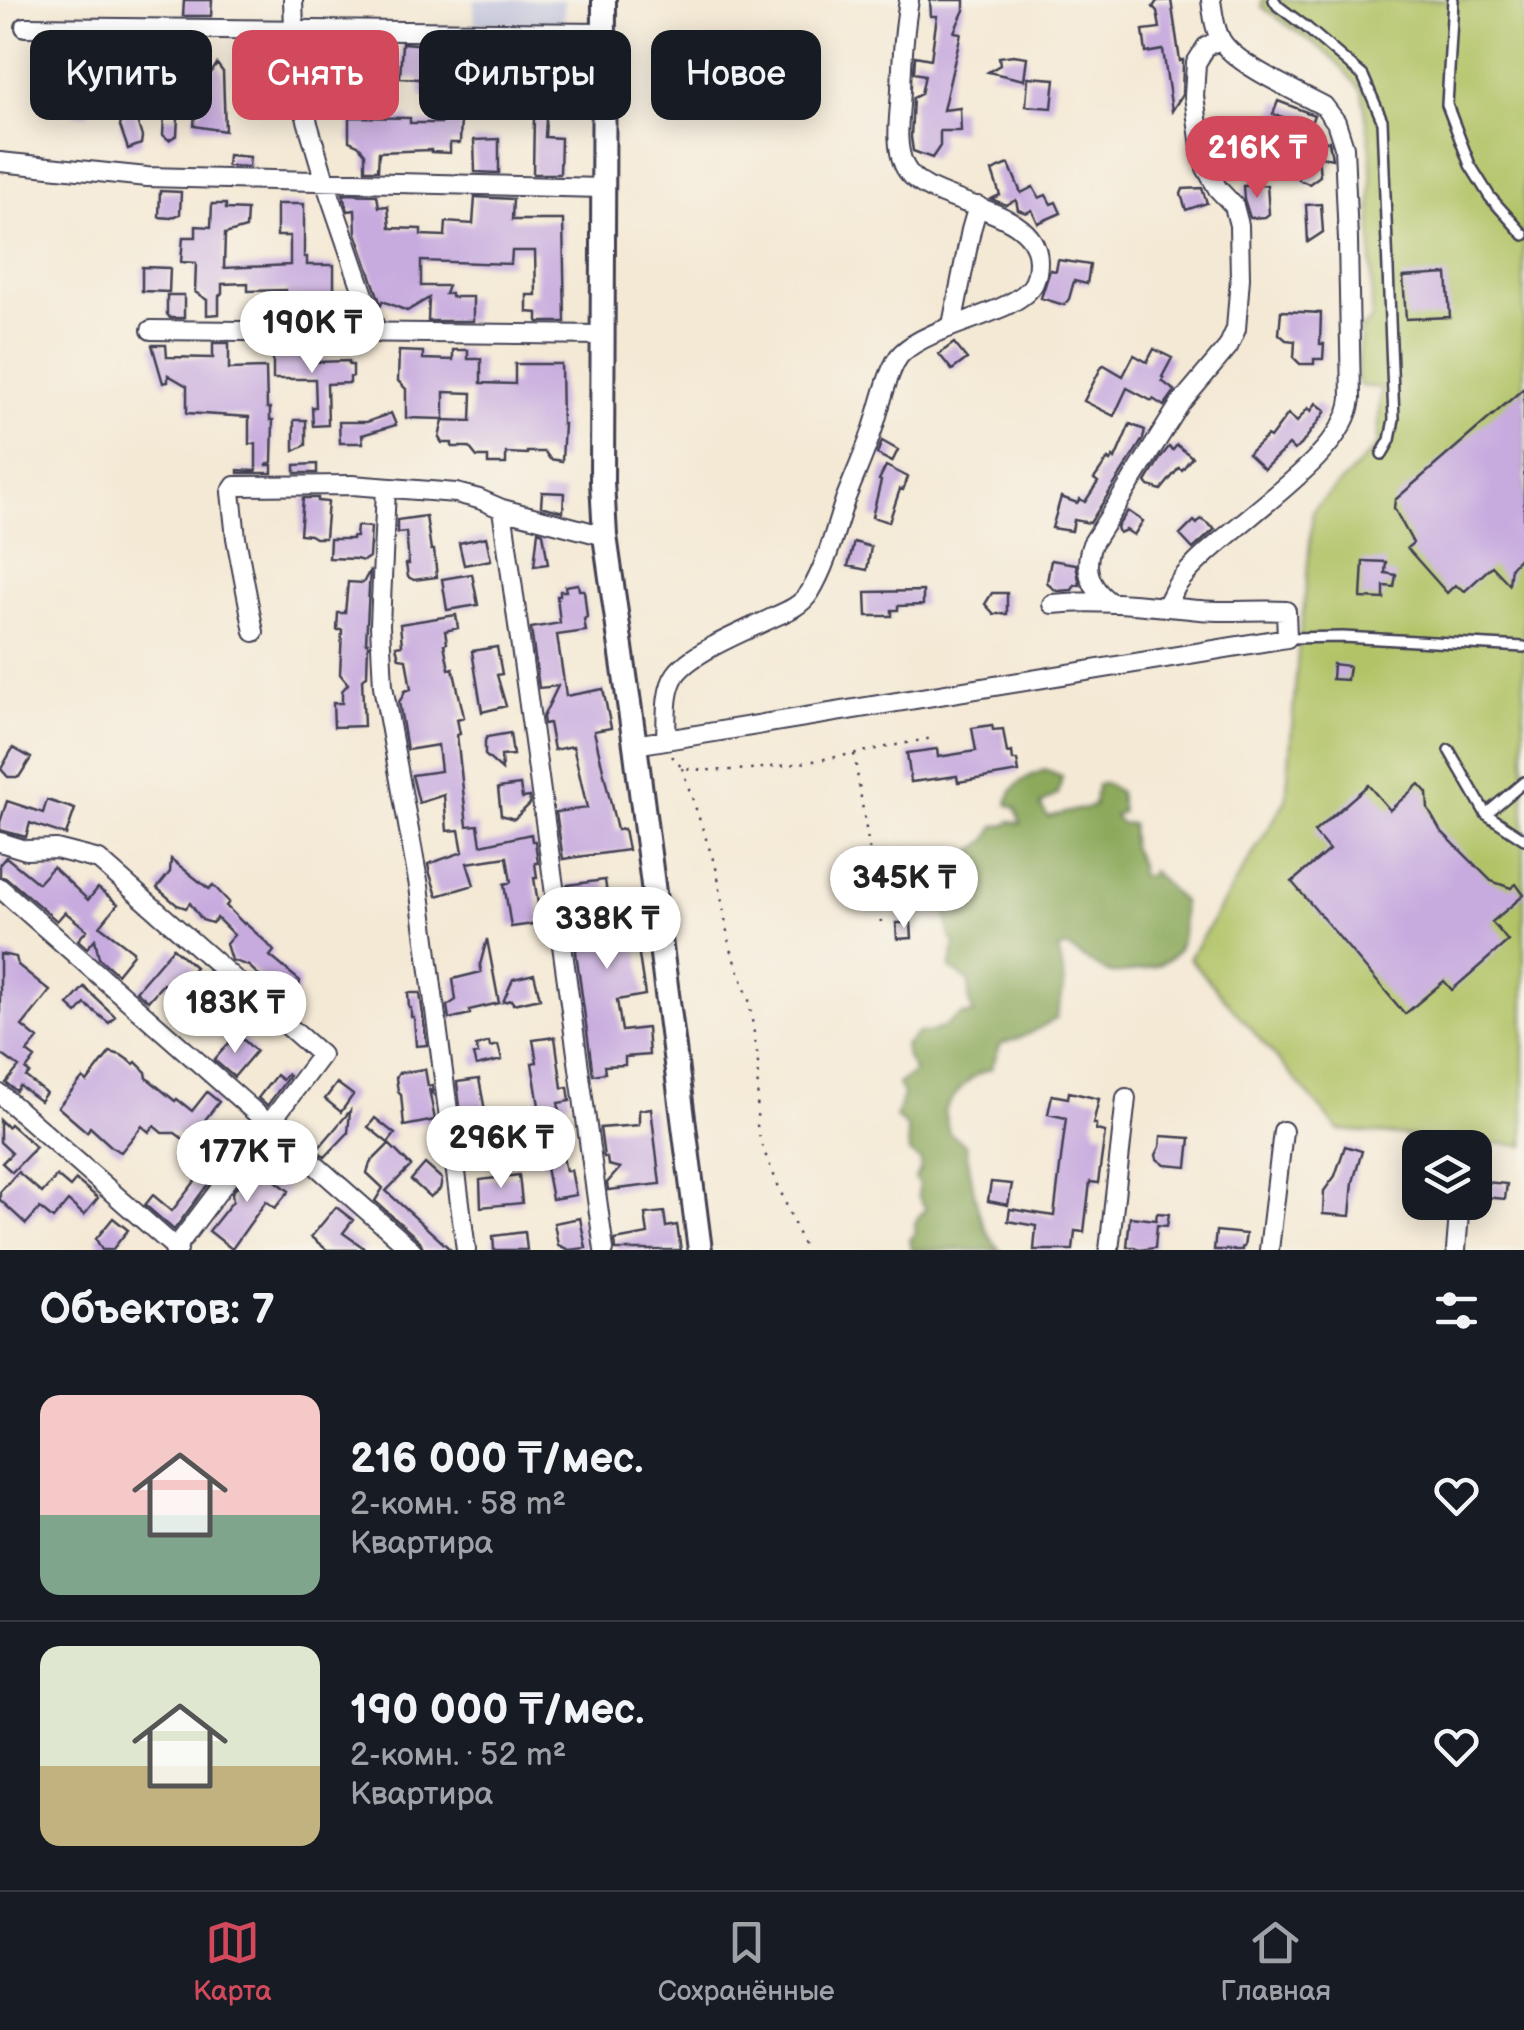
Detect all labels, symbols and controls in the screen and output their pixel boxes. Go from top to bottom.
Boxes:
chip: Купить [30,30,212,120]
chip: Снять [232,30,399,120]
chip: Фильтры [419,30,631,120]
chip: Новое [651,30,821,120]
pin: 216K ₸ [1176,116,1338,201]
text: 216K ₸ [1207,129,1307,168]
pin: 190K ₸ [231,291,393,376]
text: 190K ₸ [262,304,362,343]
pin: 345K ₸ [823,846,985,931]
text: 345K ₸ [852,859,956,898]
pin: 338K ₸ [526,887,688,972]
text: 338K ₸ [555,900,659,939]
pin: 183K ₸ [154,971,316,1056]
text: 183K ₸ [185,984,285,1023]
pin: 296K ₸ [420,1106,582,1191]
text: 296K ₸ [448,1119,554,1158]
pin: 177K ₸ [166,1120,328,1205]
map controls [1402,1130,1492,1220]
button: layers [1402,1130,1492,1220]
text: 177K ₸ [199,1133,295,1172]
icon: filters [1429,1283,1484,1338]
text: Объектов: 7 [40,1285,275,1336]
text: 216 000 ₸/мес. [350,1434,644,1485]
icon: home [120,1435,240,1555]
icon: heart [1429,1468,1484,1523]
text: 2-комн. · 58 m² [350,1485,566,1524]
text: Квартира [350,1524,493,1563]
text: 190 000 ₸/мес. [350,1685,645,1736]
icon: home [120,1686,240,1806]
icon: heart [1429,1719,1484,1774]
text: 2-комн. · 52 m² [350,1736,566,1775]
text: Квартира [350,1775,493,1814]
tab: Карта [193,1915,272,2008]
tab: Сохранённые [658,1915,835,2008]
tab: Главная [1221,1915,1331,2008]

